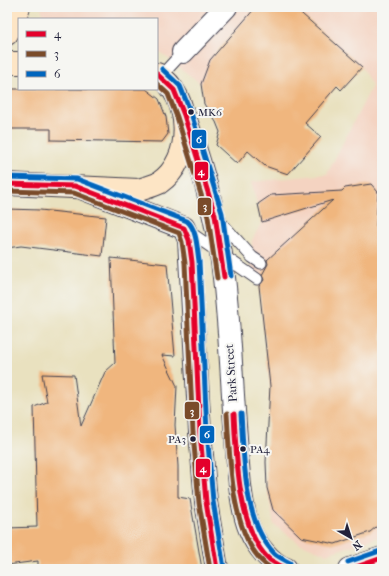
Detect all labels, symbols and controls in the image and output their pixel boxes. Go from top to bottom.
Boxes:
legend [18,18,158,90]
text: 4 [54,27,62,41]
text: 3 [54,47,59,61]
text: 6 [54,67,61,81]
place label: MK6 [198,106,222,119]
marker: MK6 [186,107,196,117]
line badge: 6 [191,129,207,149]
text: 6 [196,133,203,146]
line badge: 4 [194,161,209,181]
text: 4 [197,165,205,178]
line badge: 3 [197,197,212,216]
text: 3 [203,200,208,213]
street label: Park Street [222,343,240,402]
line badge: 3 [184,401,200,420]
text: 3 [190,405,195,418]
line badge: 6 [199,425,215,444]
text: 6 [204,428,211,441]
place label: PA3 [168,433,186,446]
marker: PA3 [188,434,198,444]
place label: PA4 [250,443,270,456]
marker: PA4 [238,444,248,454]
line badge: 4 [195,458,211,478]
text: 4 [199,462,207,475]
north arrow [331,518,371,558]
text: N [349,538,364,553]

